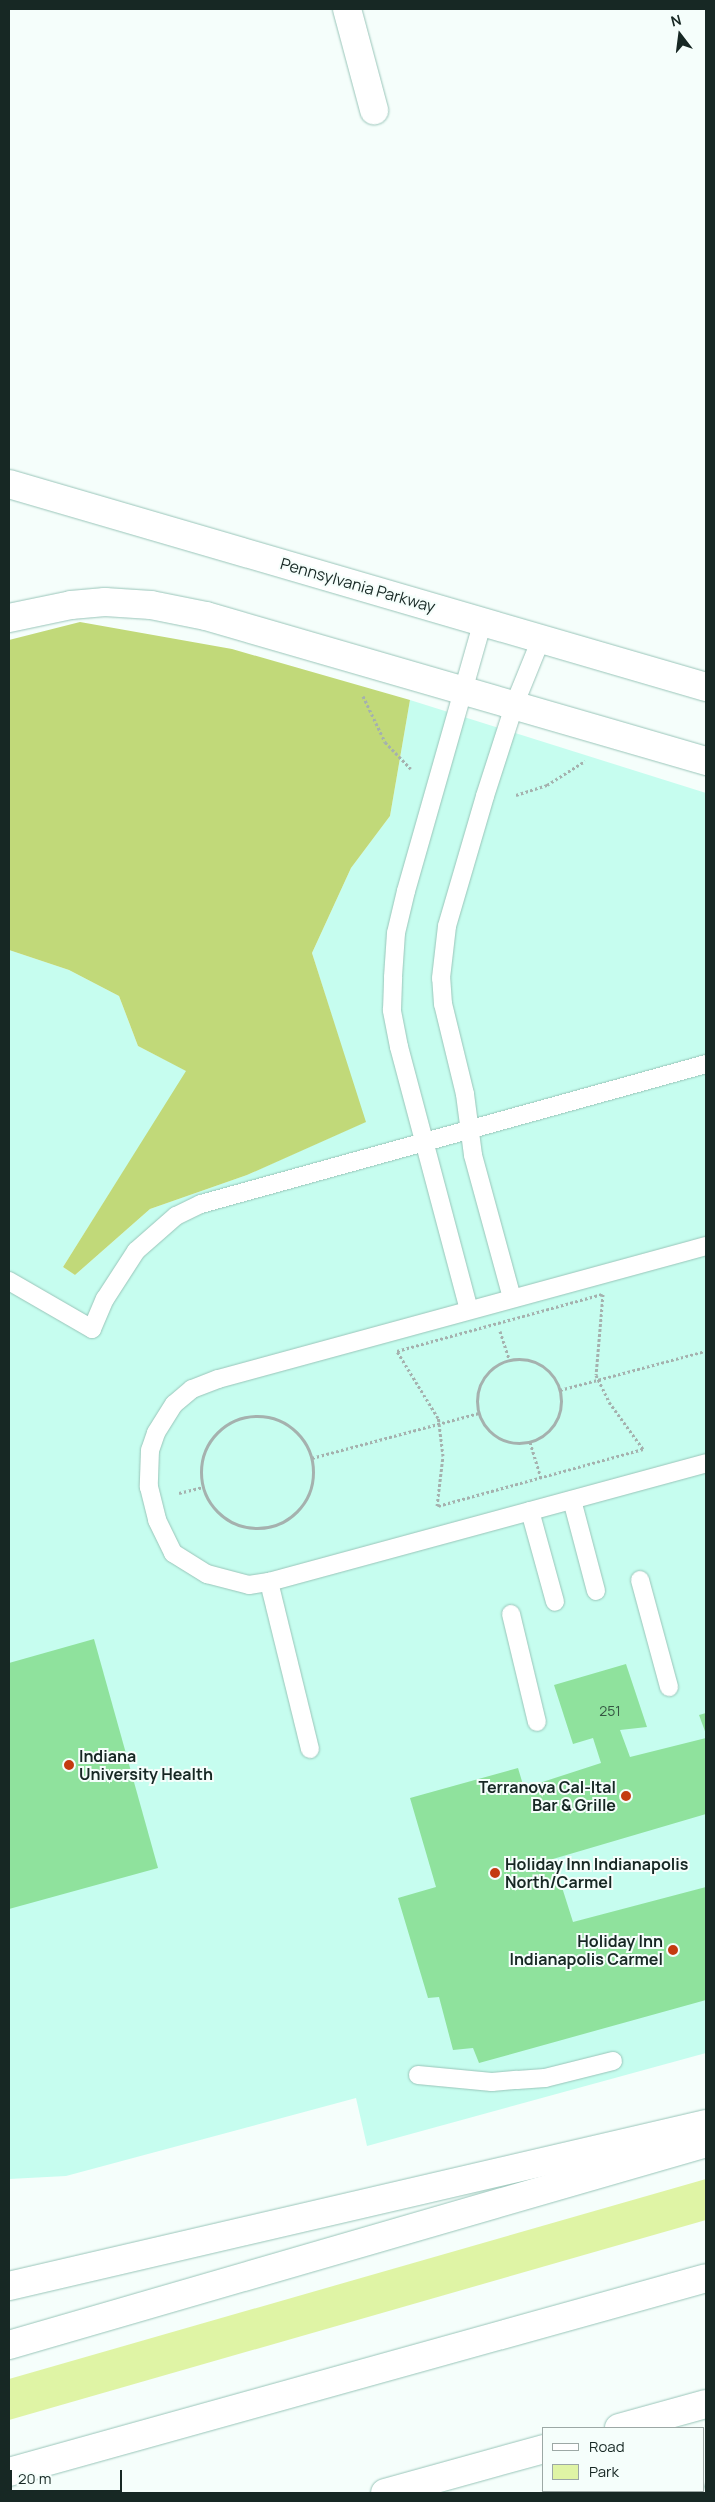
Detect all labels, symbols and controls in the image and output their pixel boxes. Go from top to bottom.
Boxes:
north arrow [655,10,705,60]
text: N [669,10,683,31]
street label: Pennsylvania Parkway [278,554,438,616]
house number: 251 [599,1703,621,1719]
place label: Indiana University Health [79,1746,213,1784]
marker: Indiana University Health [63,1759,75,1771]
place label: Terranova Cal-Ital Bar & Grille [479,1777,616,1815]
marker: Terranova Cal-Ital Bar & Grille [620,1790,632,1802]
place label: Holiday Inn Indianapolis North/Carmel [505,1854,688,1892]
marker: Holiday Inn Indianapolis North/Carmel [489,1867,501,1879]
place label: Holiday Inn Indianapolis Carmel [509,1931,663,1969]
marker: Holiday Inn Indianapolis Carmel [667,1944,679,1956]
legend [542,2427,705,2492]
text: Road [589,2436,625,2457]
scale bar [12,2460,125,2492]
text: Park [589,2461,619,2482]
text: 20 m [18,2468,51,2489]

